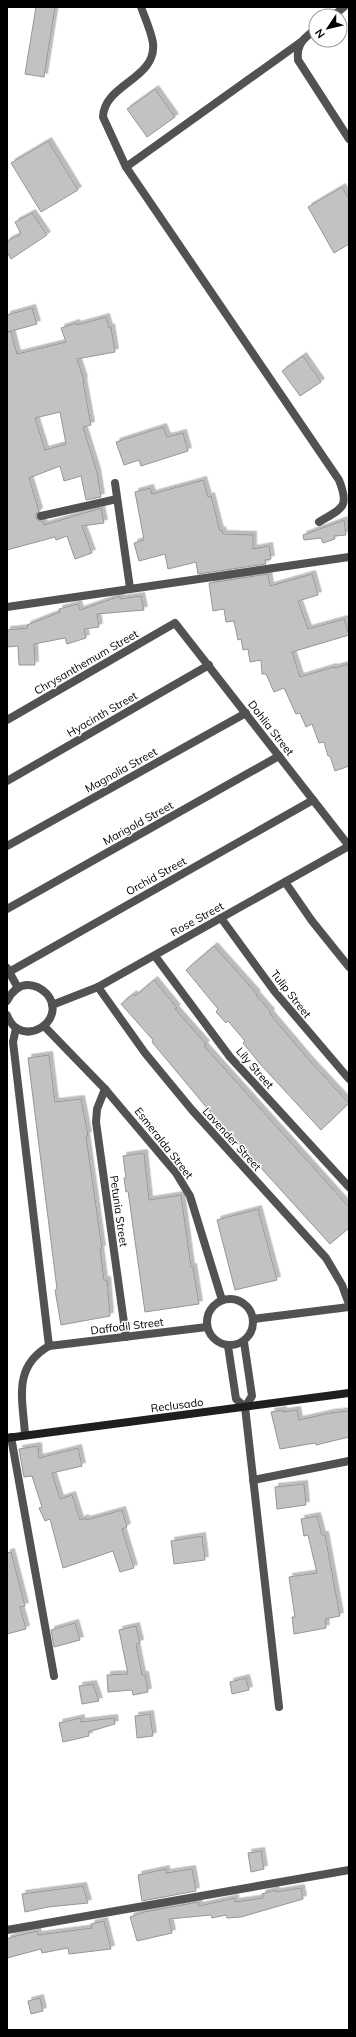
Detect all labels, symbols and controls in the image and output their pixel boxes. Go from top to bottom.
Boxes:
north arrow [308,8,348,48]
text: N [312,26,328,41]
street label: Chrysanthemum Street [32,626,141,698]
street label: Hyacinth Street [64,688,140,740]
street label: Dahlia Street [245,698,297,759]
street label: Magnolia Street [82,744,160,796]
street label: Marigold Street [100,798,176,848]
street label: Orchid Street [123,854,189,898]
street label: Rose Street [168,899,226,939]
street label: Tulip Street [268,967,314,1021]
street label: Lily Street [233,1044,277,1092]
street label: Esmeralda Street [132,1104,196,1182]
street label: Lavender Street [200,1104,264,1174]
street label: Petunia Street [107,1174,131,1248]
street label: Daffodil Street [90,1315,164,1337]
street label: Reclusado [150,1395,204,1415]

